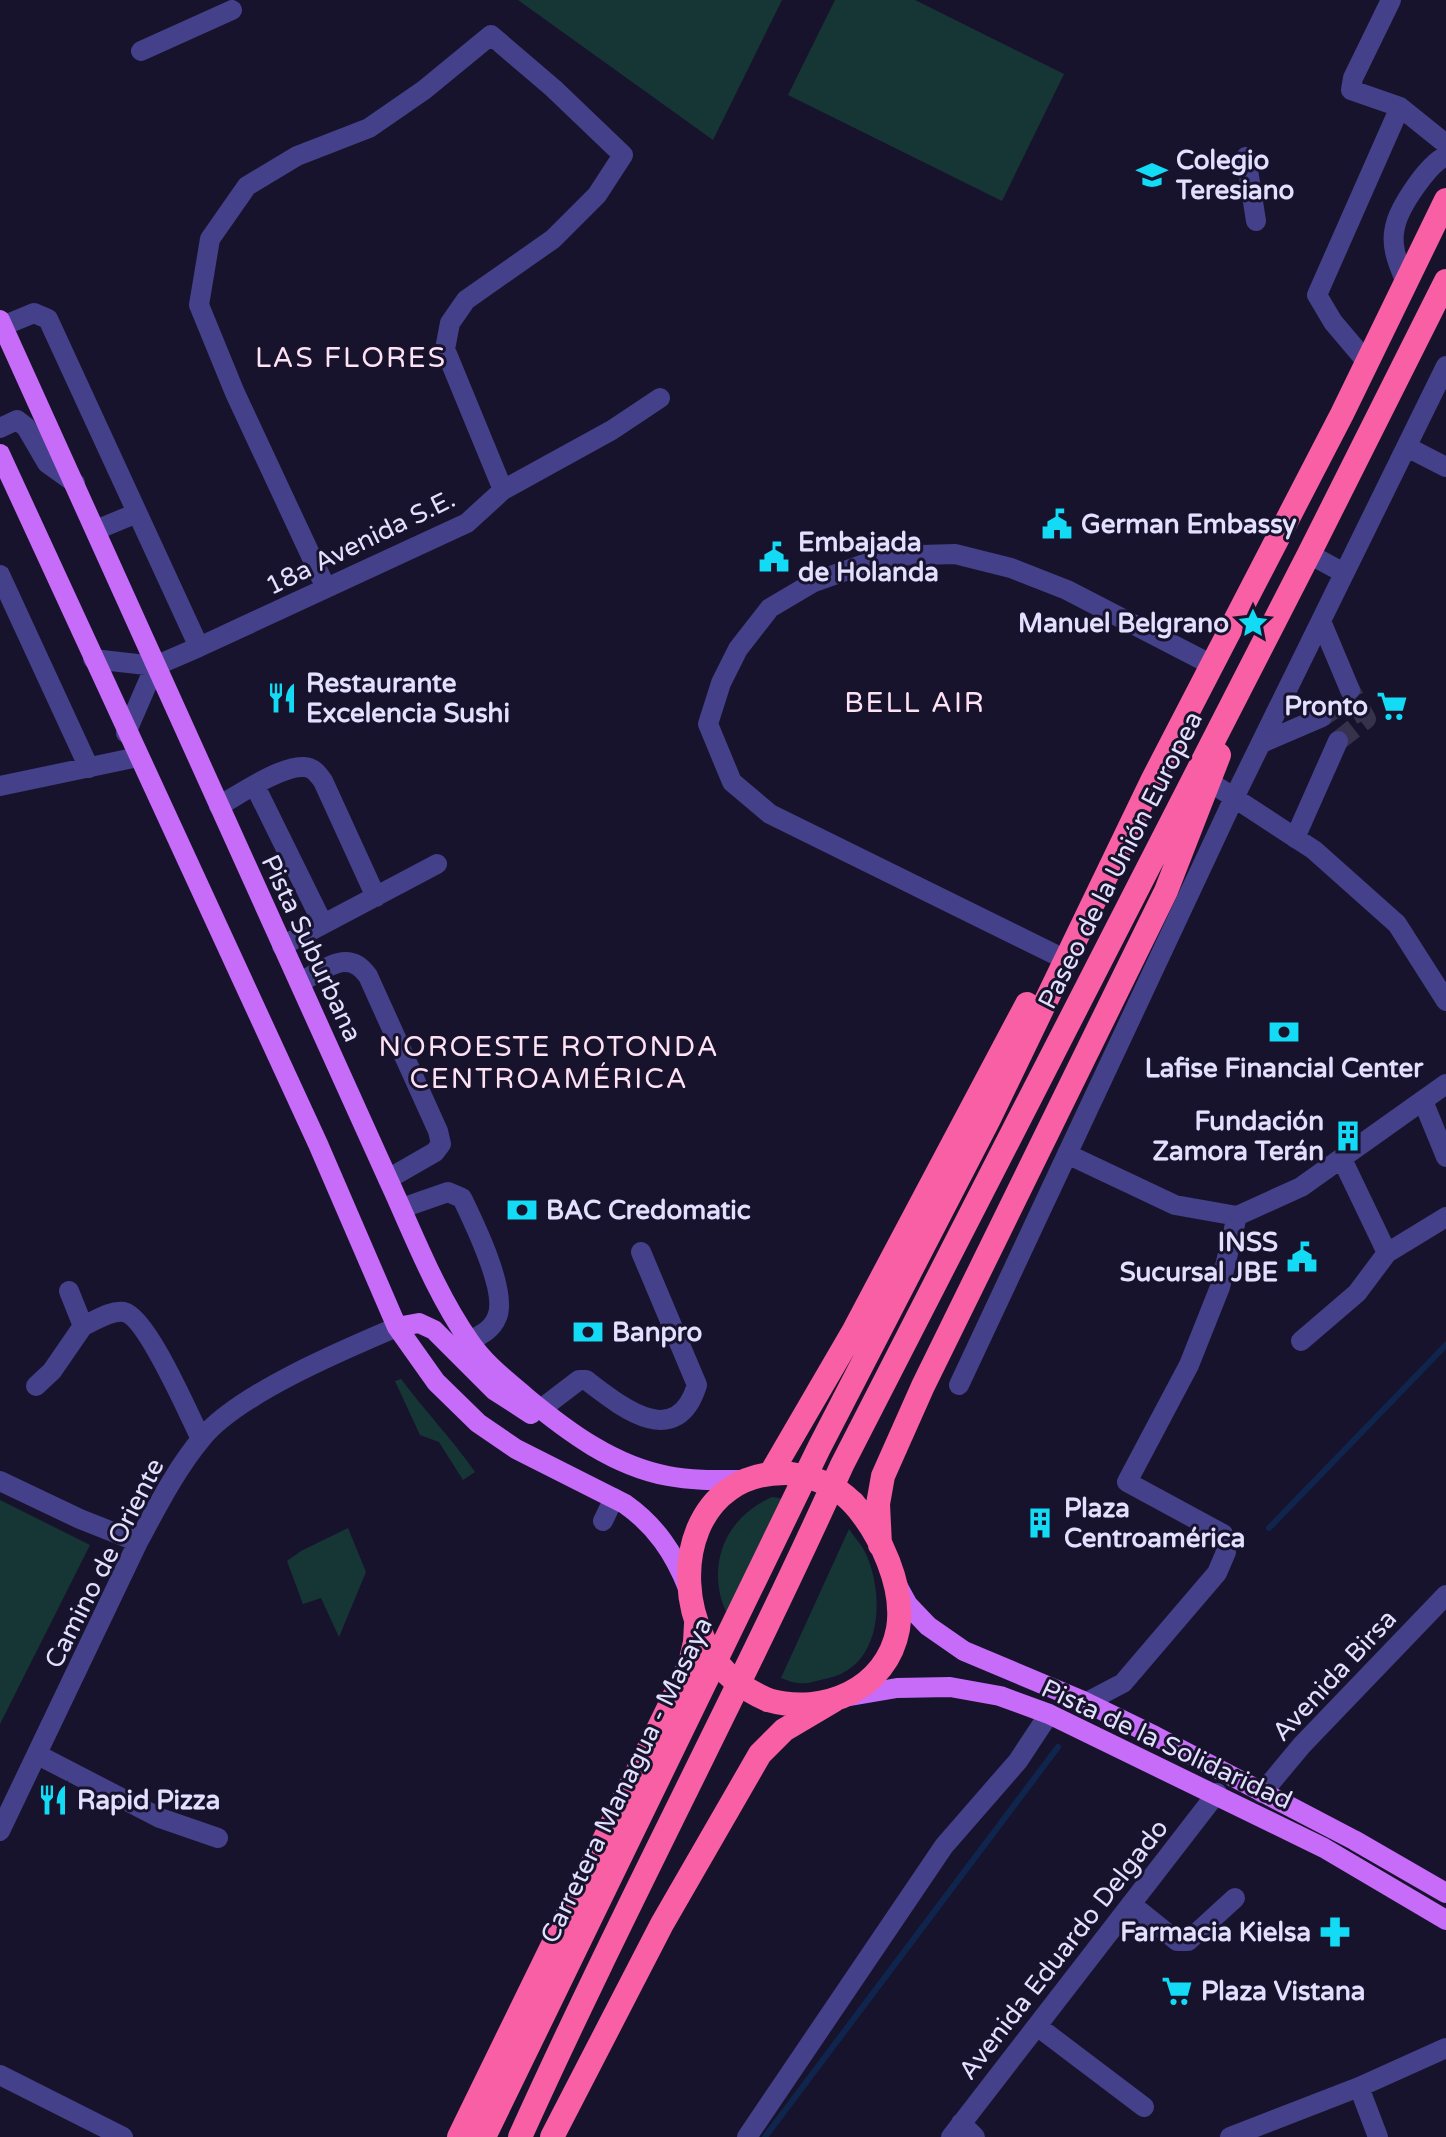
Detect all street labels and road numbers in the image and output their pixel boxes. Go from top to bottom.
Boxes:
street label: 18a Avenida S.E. [260,483,460,602]
street label: Paseo de la Unión Europea [1032,706,1209,1014]
street label: Pista Suburbana [255,850,368,1047]
street label: Camino de Oriente [38,1453,171,1673]
street label: Avenida Birsa [1266,1603,1403,1747]
street label: Carretera Managua - Masaya [534,1612,719,1948]
street label: Pista de la Solidaridad [1037,1673,1297,1816]
street label: Avenida Eduardo Delgado [952,1813,1175,2086]

